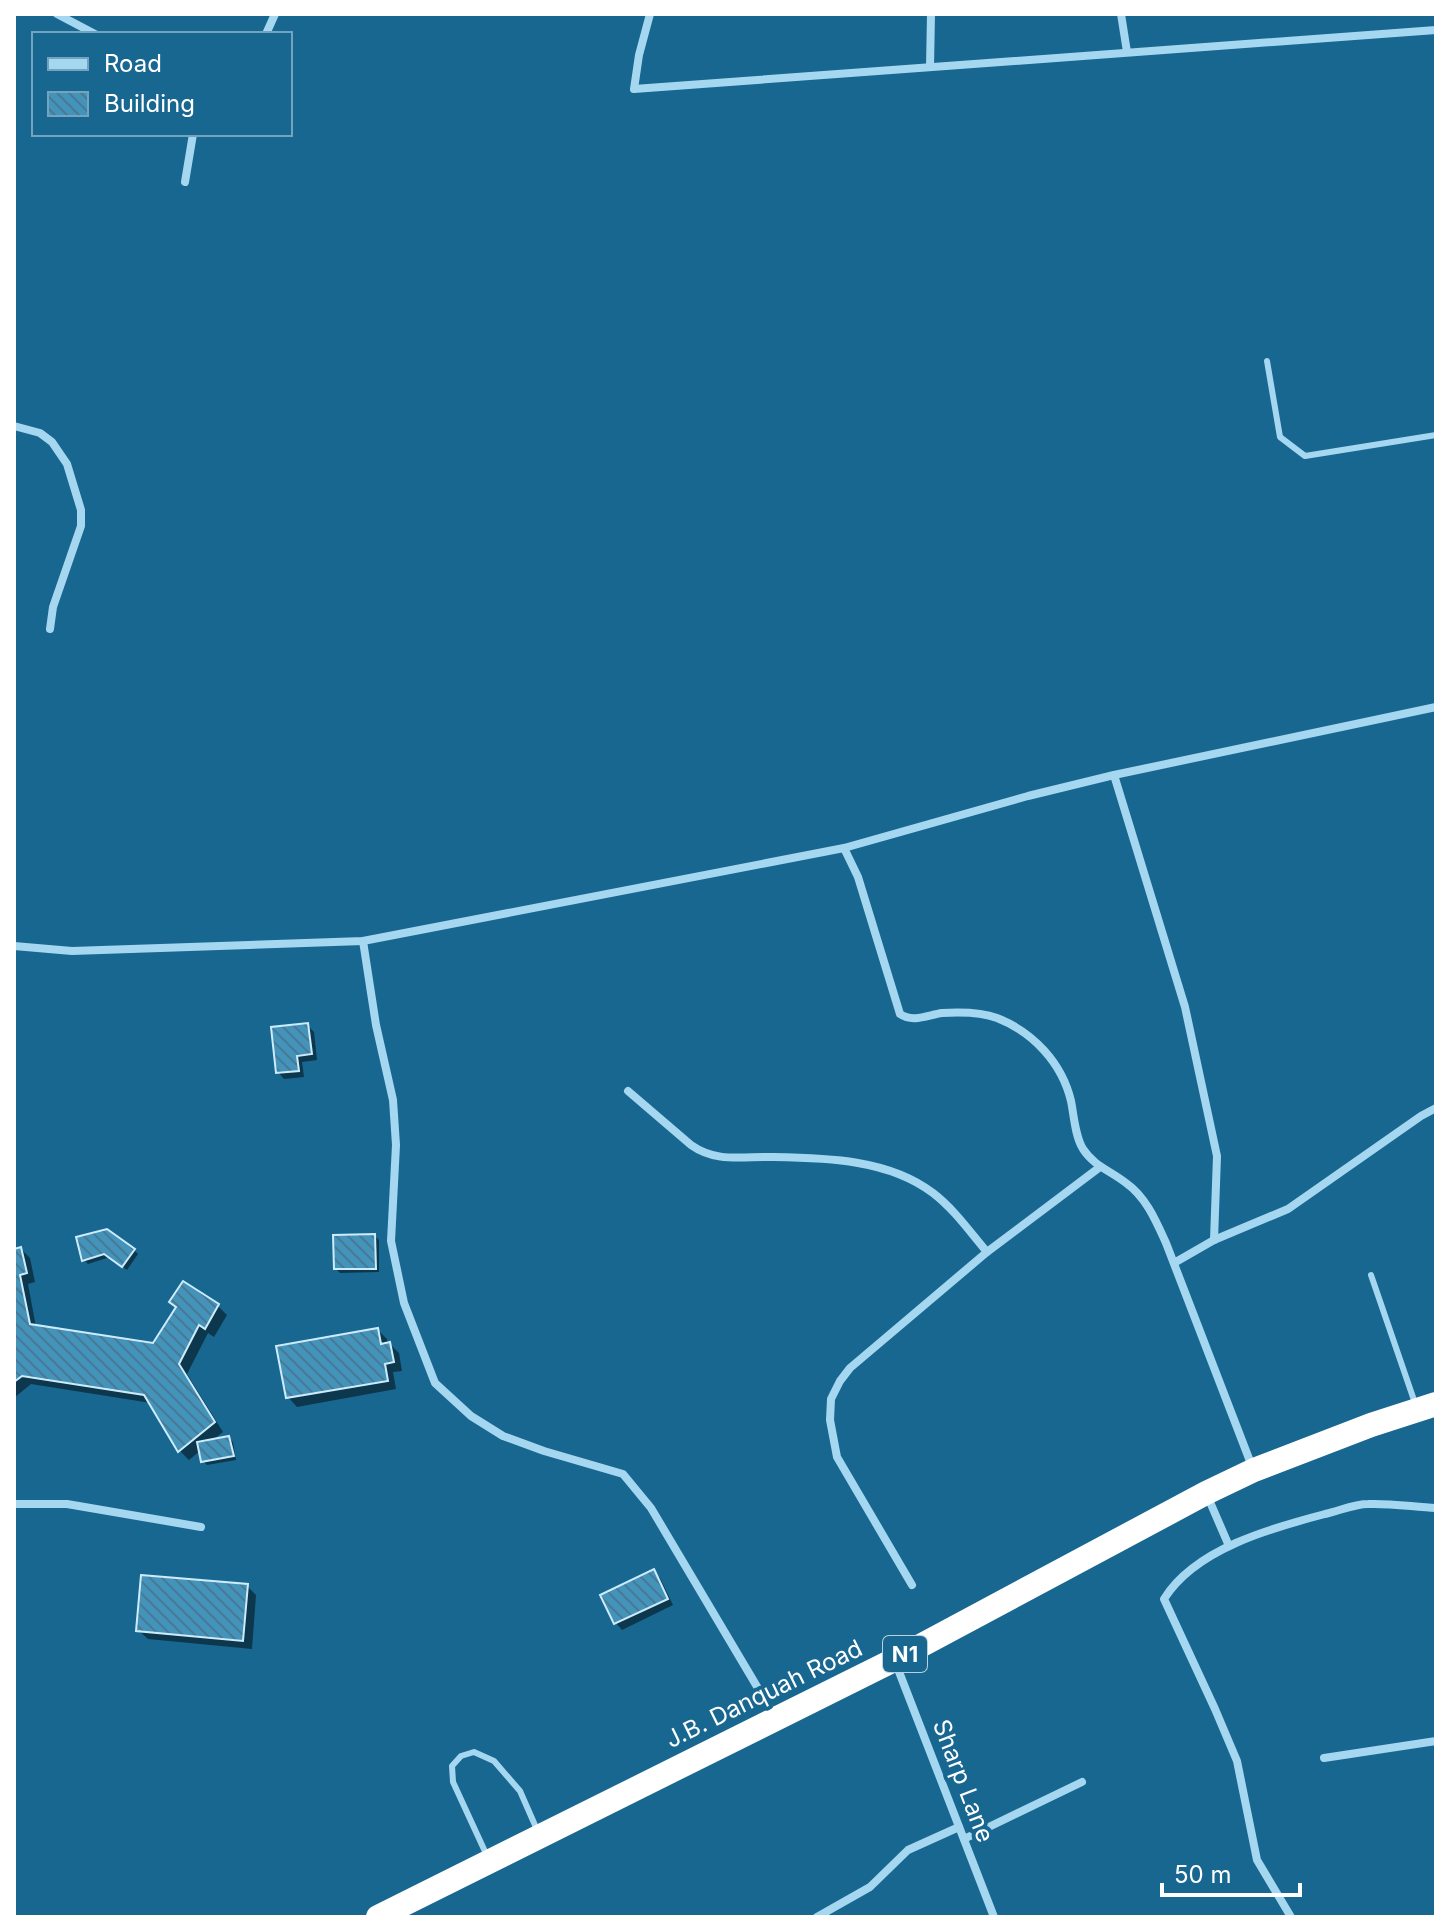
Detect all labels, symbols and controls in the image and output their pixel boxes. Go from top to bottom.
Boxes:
legend [32,32,292,136]
text: Road [104,49,162,78]
text: Building [104,89,195,118]
street label: J.B. Danquah Road [661,1633,867,1754]
road number: N1 [883,1636,927,1672]
street label: Sharp Lane [927,1715,1000,1846]
scale bar [1162,1847,1300,1897]
text: 50 m [1174,1860,1232,1889]

